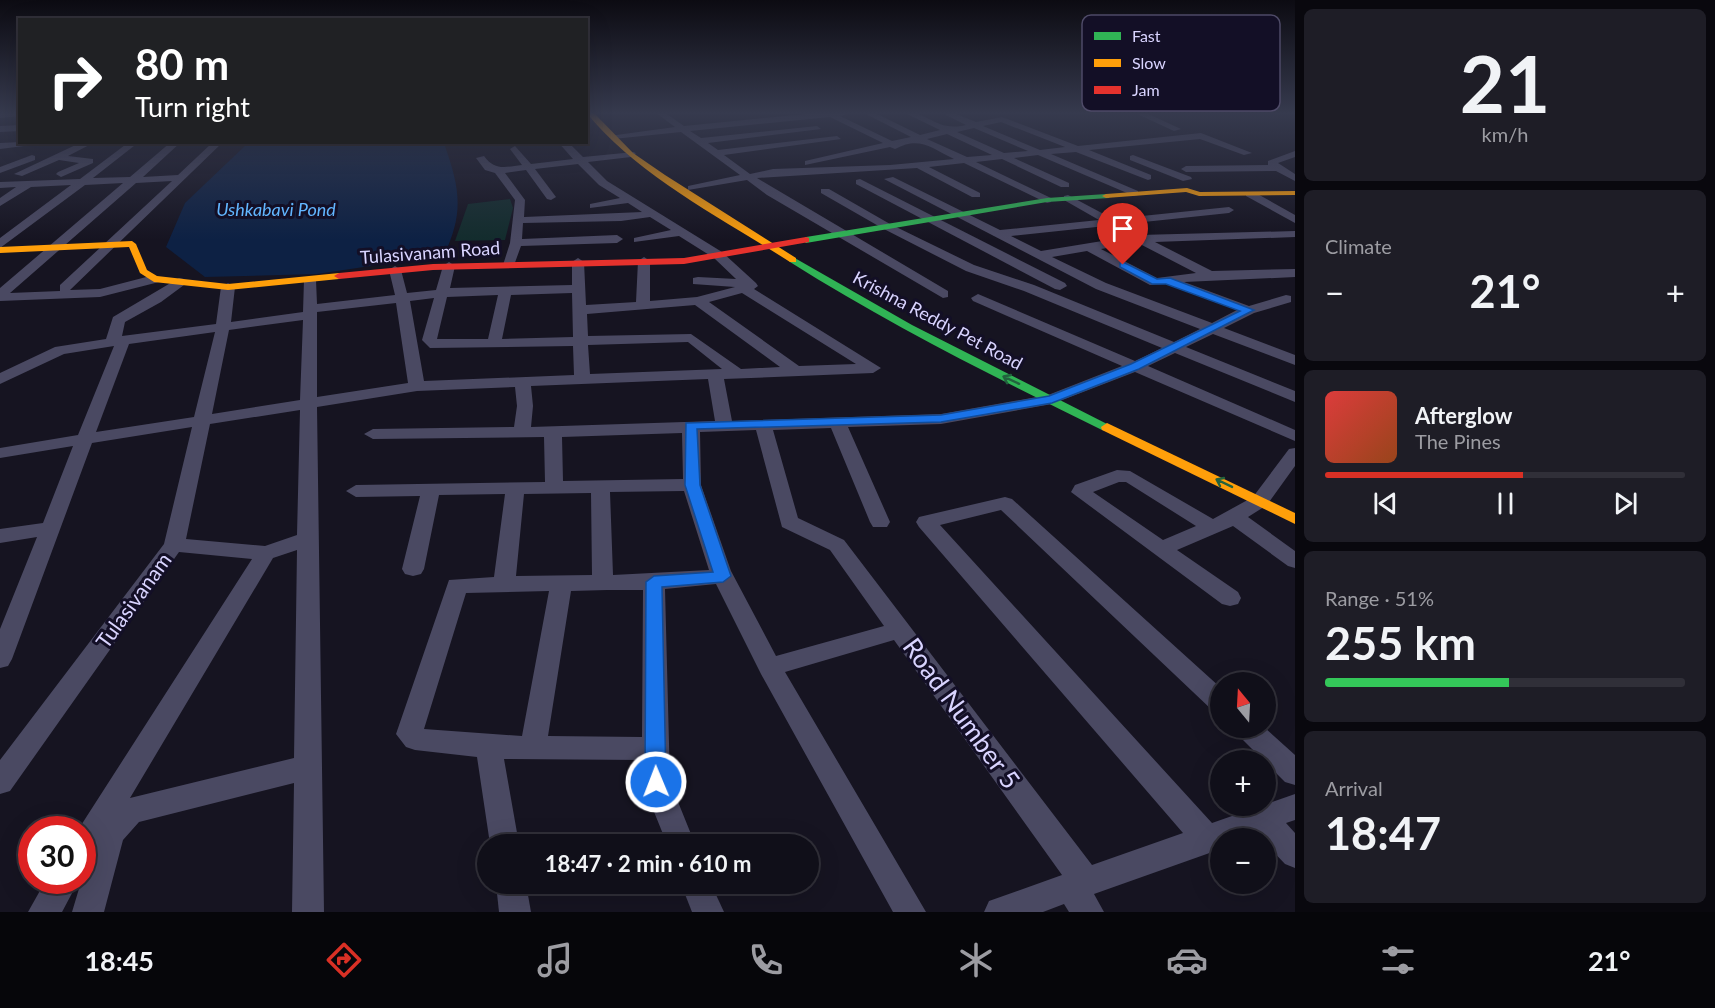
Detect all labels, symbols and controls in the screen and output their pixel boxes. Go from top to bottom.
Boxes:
legend [1082,15,1280,111]
text: Fast [1132,26,1161,45]
text: 21 [1460,36,1550,130]
text: 80 m [135,39,229,89]
icon: right [36,42,114,120]
text: Slow [1132,53,1166,72]
text: Jam [1132,80,1160,99]
text: Turn right [135,90,250,123]
text: km/h [1482,122,1528,146]
water label: Ushkabavi Pond [216,198,336,220]
pin [1097,203,1148,265]
icon: arrive [1106,212,1139,245]
text: Climate [1325,234,1392,258]
street label: Tulasivanam Road [359,236,501,268]
text: 21° [1470,264,1540,318]
street label: Krishna Reddy Pet Road [849,266,1027,374]
text: − [1325,272,1344,312]
text: + [1666,272,1685,312]
one-way arrow [1002,373,1020,385]
text: Afterglow [1415,402,1512,429]
text: The Pines [1415,429,1501,453]
one-way arrow [1216,477,1234,488]
icon: previous [1369,487,1402,520]
icon: pause [1489,487,1522,520]
icon: next [1609,487,1642,520]
street label: Tulasivanam [90,547,176,653]
text: Range · 51% [1325,586,1434,610]
text: 255 km [1325,616,1476,670]
street label: Road Number 5 [897,631,1027,795]
north arrow [1210,672,1276,738]
map controls [1210,672,1276,894]
position arrow [624,750,688,814]
button: + [1210,750,1276,816]
text: Arrival [1325,776,1383,800]
text: 18:47 [1325,806,1441,860]
speed limit sign: 30 [18,816,96,894]
button: − [1210,828,1276,894]
text: 18:47 · 2 min · 610 m [545,850,751,877]
icon: directions [323,939,365,981]
icon: music [534,939,576,981]
icon: phone [745,939,787,981]
icon: climate [955,939,997,981]
icon: car [1166,939,1208,981]
icon: filters [1377,939,1419,981]
text: 18:45 [84,944,154,977]
text: 21° [1588,944,1630,977]

